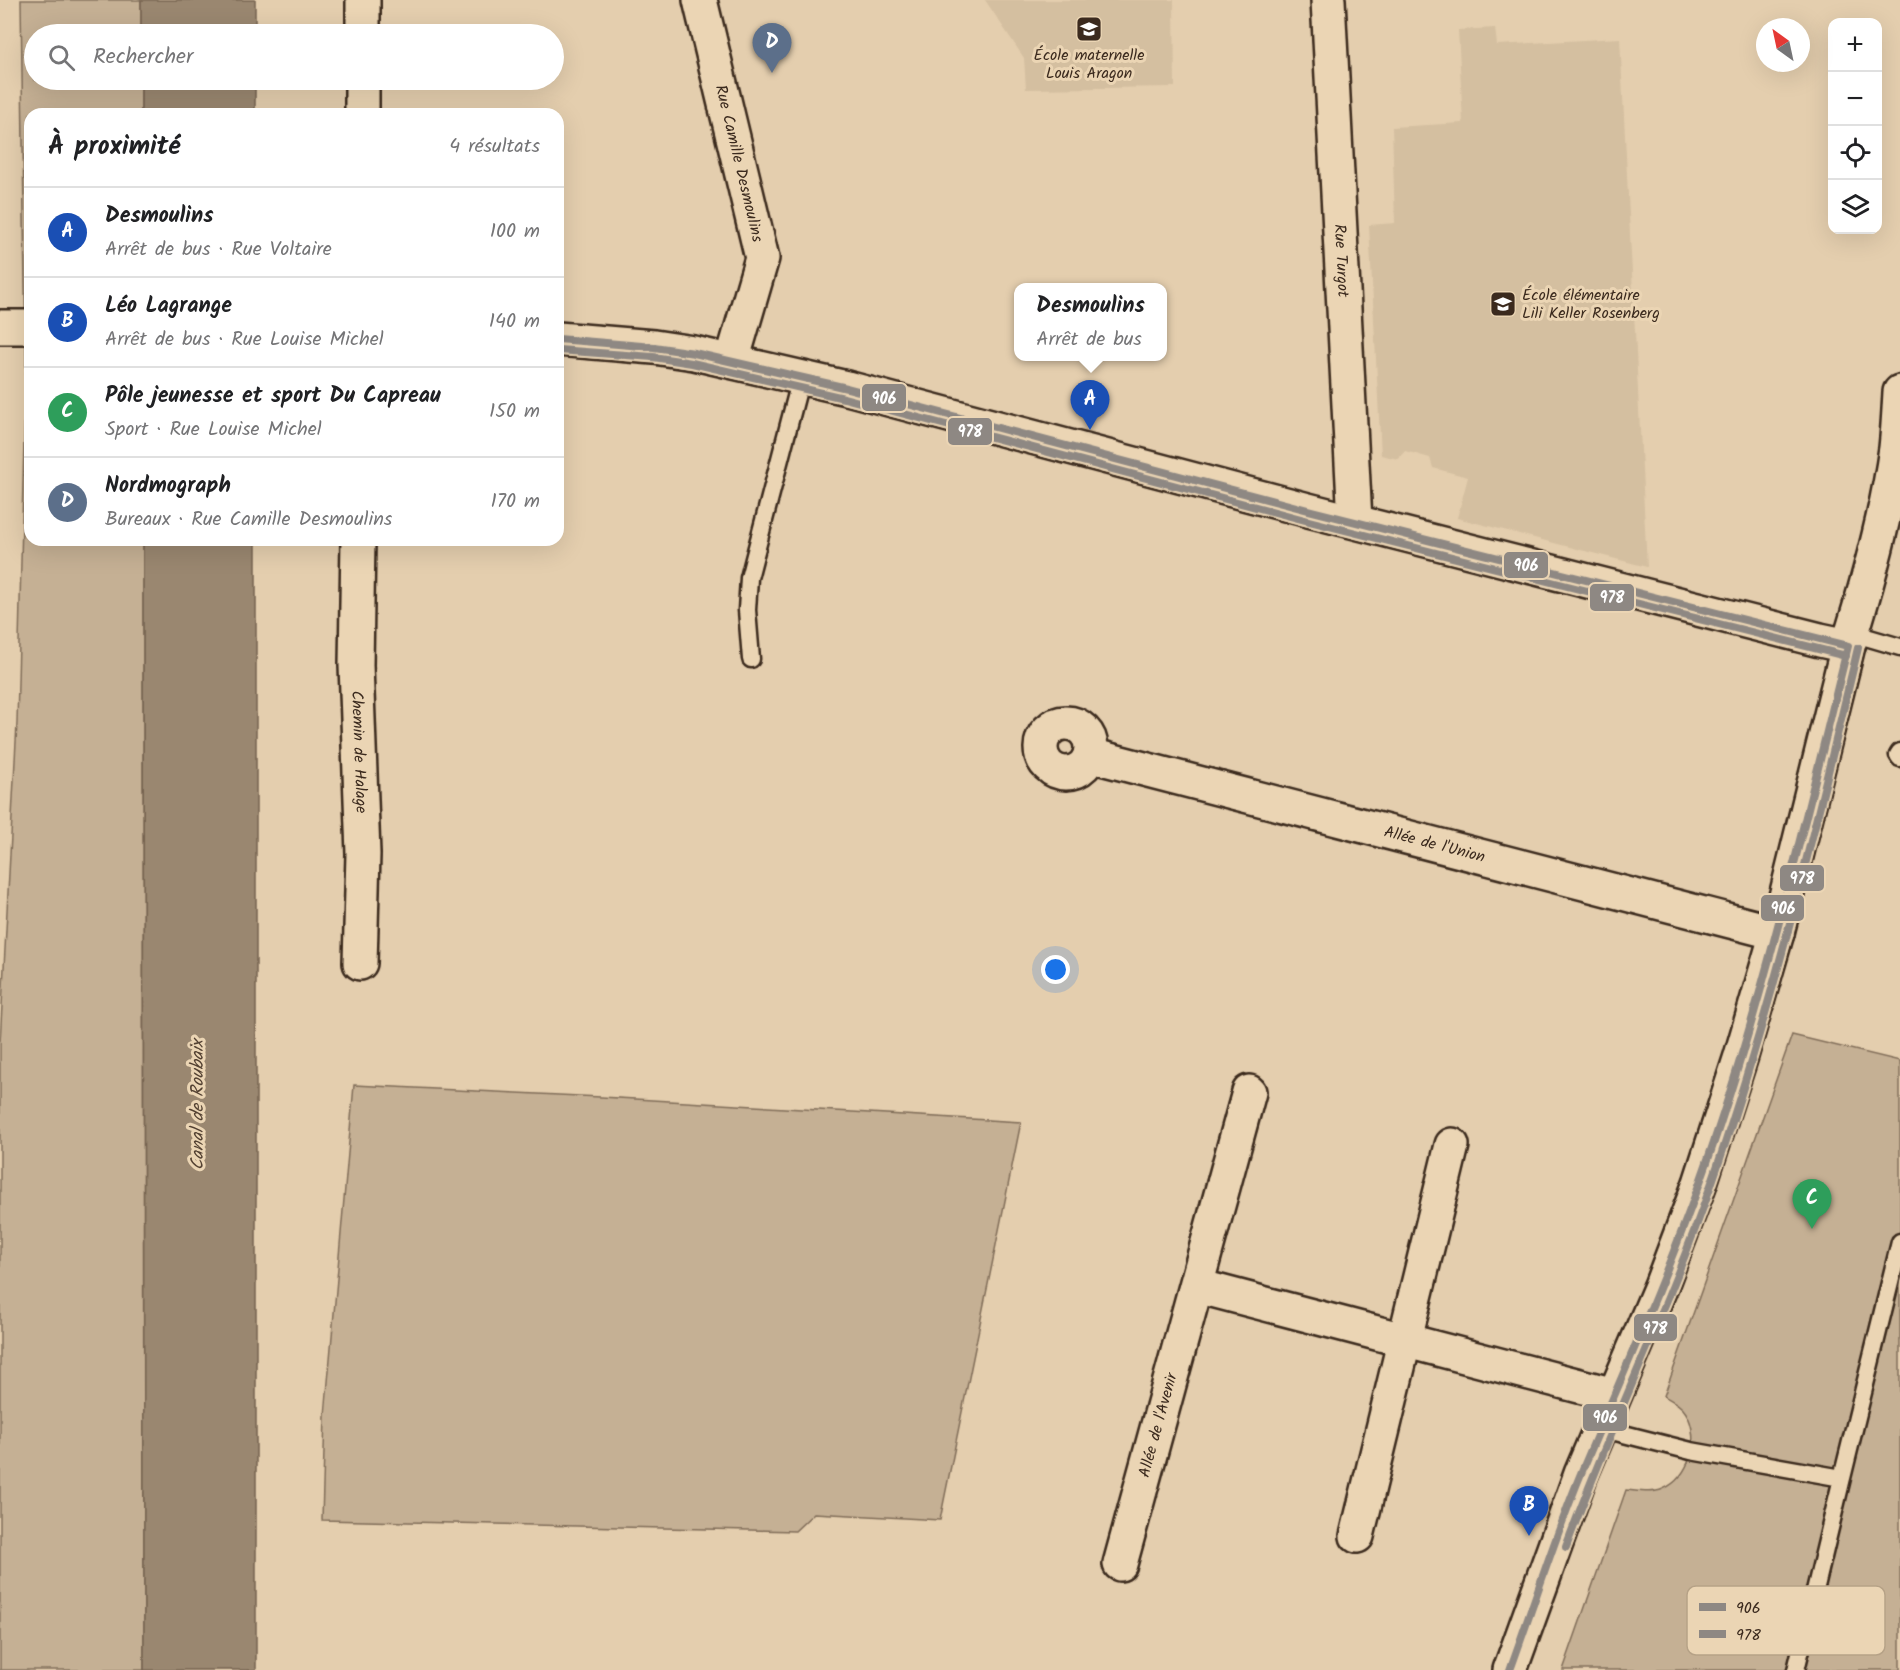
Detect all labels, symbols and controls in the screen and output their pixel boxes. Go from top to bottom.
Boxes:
school or university icon: École maternelle Louis Aragon [1074,14,1104,44]
north arrow [1756,18,1810,72]
map controls [1828,18,1882,234]
button: + [1828,18,1882,72]
pin: D [752,23,792,73]
search box [24,24,564,90]
text: Rechercher [93,40,193,75]
icon: search [45,41,78,74]
place label: École maternelle Louis Aragon [1034,43,1144,86]
button: − [1828,72,1882,126]
street label: Rue Camille Desmoulins [708,82,770,245]
text: À proximité [48,126,180,168]
button: locate [1828,126,1882,180]
text: 4 résultats [449,131,540,163]
button: layers [1828,180,1882,234]
text: Desmoulins [105,199,213,234]
text: A [61,216,74,248]
text: 100 m [490,216,540,248]
street label: Rue Turgot [1327,223,1356,299]
text: Arrêt de bus · Rue Voltaire [105,234,332,266]
popup [1014,283,1167,361]
place label: École élémentaire Lili Keller Rosenberg [1522,283,1660,326]
text: Léo Lagrange [105,289,232,324]
text: Desmoulins [1036,289,1145,324]
school or university icon: École élémentaire Lili Keller Rosenberg [1488,289,1518,319]
text: B [61,306,74,338]
text: 140 m [489,306,540,338]
text: Arrêt de bus · Rue Louise Michel [105,324,384,356]
text: Arrêt de bus [1036,324,1142,356]
text: Pôle jeunesse et sport Du Capreau [105,379,441,414]
pin: A [1070,380,1110,430]
line badge: 906 [861,383,907,412]
text: 906 [872,387,897,412]
text: C [61,396,74,428]
text: 150 m [489,396,540,428]
text: Sport · Rue Louise Michel [105,414,322,446]
line badge: 978 [947,417,993,446]
text: 978 [957,420,983,445]
text: Nordmograph [105,469,231,504]
text: D [61,486,74,518]
text: 170 m [491,486,540,518]
text: Bureaux · Rue Camille Desmoulins [105,504,392,536]
line badge: 906 [1503,551,1549,579]
text: 906 [1514,554,1539,579]
line badge: 978 [1589,583,1635,612]
text: 978 [1599,586,1625,611]
street label: Chemin de Halage [344,690,374,814]
street label: Allée de l'Union [1381,819,1488,869]
line badge: 978 [1779,864,1825,892]
text: 978 [1789,867,1815,892]
line badge: 906 [1760,894,1805,922]
text: 906 [1771,897,1796,922]
your location [1041,955,1070,984]
water label: Canal de Roubaix [184,1037,213,1170]
pin: C [1792,1180,1832,1229]
line badge: 978 [1633,1313,1678,1342]
text: 978 [1642,1317,1668,1342]
street label: Allée de l'Avenir [1132,1368,1185,1480]
line badge: 906 [1582,1403,1628,1432]
text: 906 [1593,1406,1618,1431]
pin: B [1510,1486,1549,1536]
legend [1687,1586,1885,1655]
text: 906 [1736,1596,1761,1621]
text: 978 [1736,1623,1761,1648]

